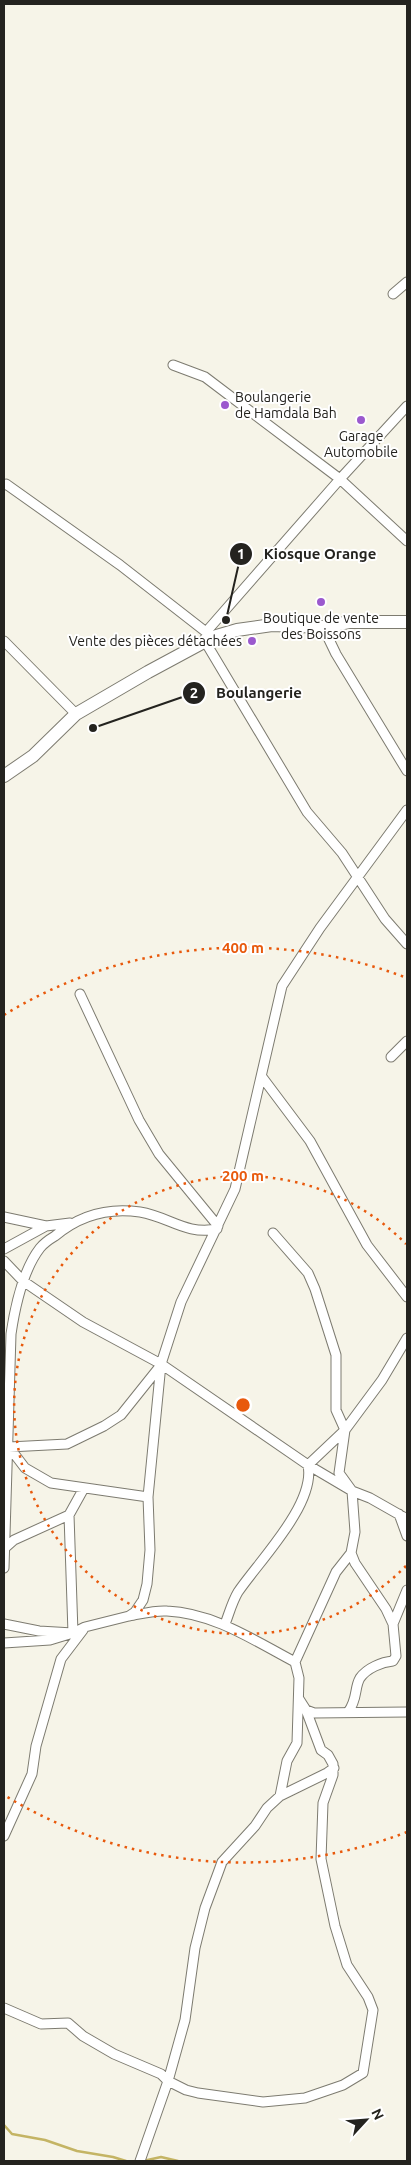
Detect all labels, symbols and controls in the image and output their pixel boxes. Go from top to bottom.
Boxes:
place label: Boulangerie de Hamdala Bah [235,389,337,421]
marker: Boulangerie de Hamdala Bah [219,399,231,411]
marker: Garage Automobile [355,414,367,426]
place label: Garage Automobile [324,428,398,460]
callout: Kiosque Orange [229,539,387,569]
text: 1 [237,545,245,562]
text: Kiosque Orange [264,545,376,562]
marker: Boutique de vente des Boissons [315,596,327,608]
place label: Boutique de vente des Boissons [263,610,379,642]
place label: Vente des pièces détachées [69,633,242,649]
marker: Vente des pièces détachées [246,635,258,647]
callout: Boulangerie [181,678,312,708]
text: 2 [190,684,198,701]
text: Boulangerie [216,684,302,701]
text: 400 m [222,939,264,956]
text: 200 m [222,1167,264,1184]
centre of rings [234,1396,252,1414]
north arrow [341,2095,391,2145]
text: N [368,2106,387,2123]

